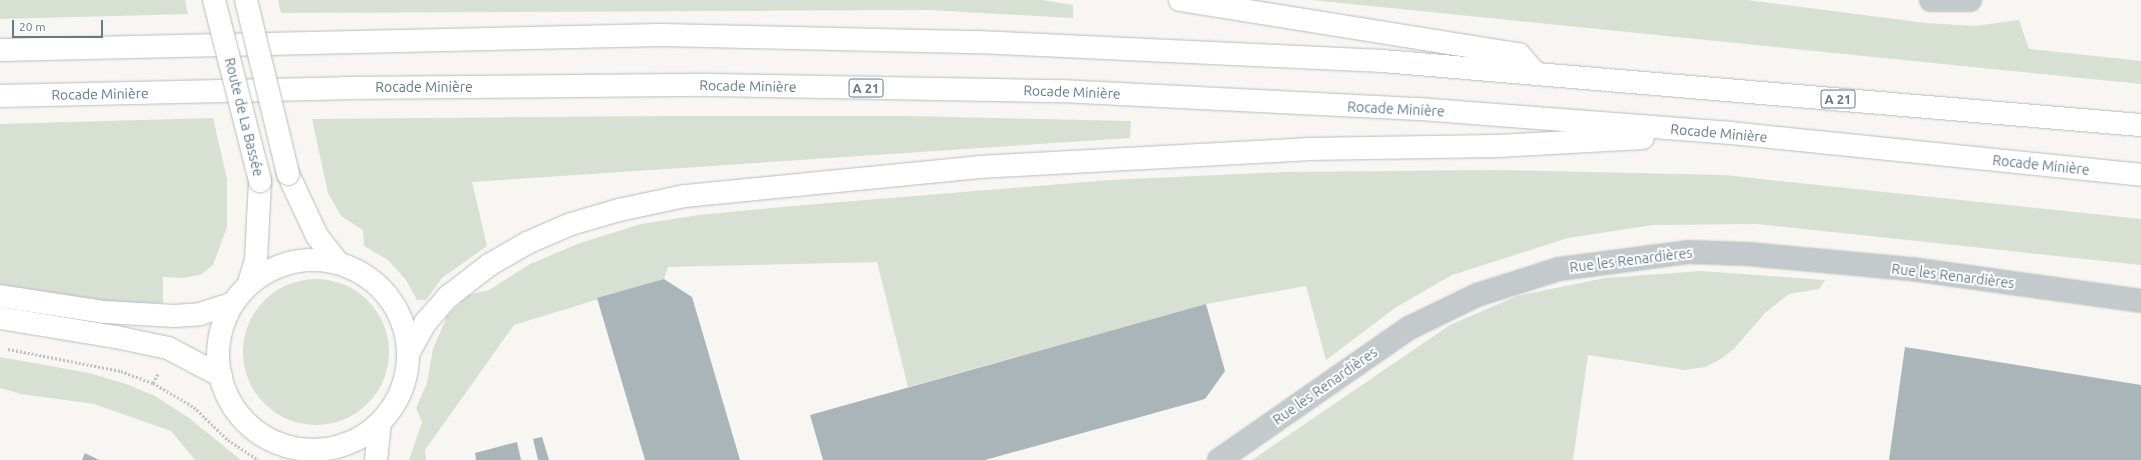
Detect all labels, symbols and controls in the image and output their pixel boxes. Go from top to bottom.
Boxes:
scale bar [14,12,105,38]
text: 20 m [19,20,46,33]
street label: Route de La Bassée [221,56,267,178]
street label: Rocade Minière [699,77,797,95]
road number: A 21 [848,77,884,99]
street label: Rocade Minière [375,79,473,95]
street label: Rocade Minière [1023,82,1121,102]
street label: Rocade Minière [51,85,149,103]
road number: A 21 [1820,88,1856,110]
street label: Rocade Minière [1347,98,1445,120]
street label: Rocade Minière [1670,120,1768,146]
street label: Rocade Minière [1992,152,2090,178]
street label: Rue les Renardières [1569,244,1693,276]
street label: Rue les Renardières [1891,260,2015,292]
street label: Rue les Renardières [1270,344,1380,428]

